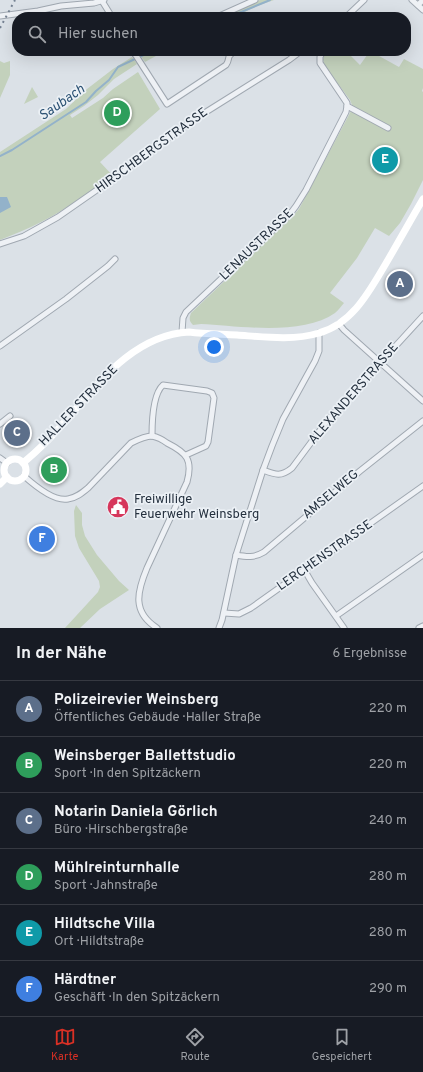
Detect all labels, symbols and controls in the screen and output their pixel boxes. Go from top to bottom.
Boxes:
search box [12,12,411,56]
icon: search [26,23,48,45]
text: Hier suchen [58,25,138,44]
water label: Saubach [36,81,89,125]
pin: D [104,98,130,128]
street label: HIRSCHBERGSTRASSE [93,105,211,197]
pin: E [372,145,398,175]
street label: LENAUSTRASSE [217,206,297,284]
pin: A [387,269,413,299]
your location [204,337,224,357]
street label: ALEXANDERSTRASSE [306,340,402,448]
street label: HALLER STRASSE [36,362,122,450]
pin: C [4,418,30,448]
pin: B [41,455,67,485]
street label: AMSELWEG [300,467,362,523]
place label: Freiwillige Feuerwehr Weinsberg [134,492,259,523]
public building icon: Freiwillige Feuerwehr Weinsberg [105,494,131,520]
street label: LERCHENSTRASSE [274,517,376,595]
pin: F [29,524,55,554]
text: In der Nähe [16,643,107,665]
text: 6 Ergebnisse [333,646,407,662]
text: Polizeirevier Weinsberg [54,691,219,710]
text: A [24,701,34,717]
text: 220 m [369,701,407,717]
text: Öffentliches Gebäude · Haller Straße [54,710,261,726]
text: Weinsberger Ballettstudio [54,747,236,766]
text: B [25,757,33,773]
text: 220 m [369,757,407,773]
text: Sport · In den Spitzäckern [54,766,201,782]
text: Notarin Daniela Görlich [54,803,218,822]
text: C [25,813,33,829]
text: 240 m [369,813,407,829]
text: Büro · Hirschbergstraße [54,822,188,838]
text: Mühlreinturnhalle [54,859,180,878]
text: D [24,869,34,885]
text: 280 m [369,869,407,885]
text: Sport · Jahnstraße [54,878,158,894]
text: Hildtsche Villa [54,915,155,934]
text: E [25,925,33,941]
text: 280 m [369,925,407,941]
text: Ort · Hildtstraße [54,934,144,950]
text: Härdtner [54,971,116,990]
text: F [25,981,33,997]
text: 290 m [369,981,407,997]
text: Geschäft · In den Spitzäckern [54,990,220,1006]
tab: Karte [51,1026,78,1064]
tab: Route [180,1026,210,1064]
tab: Gespeichert [312,1026,372,1064]

